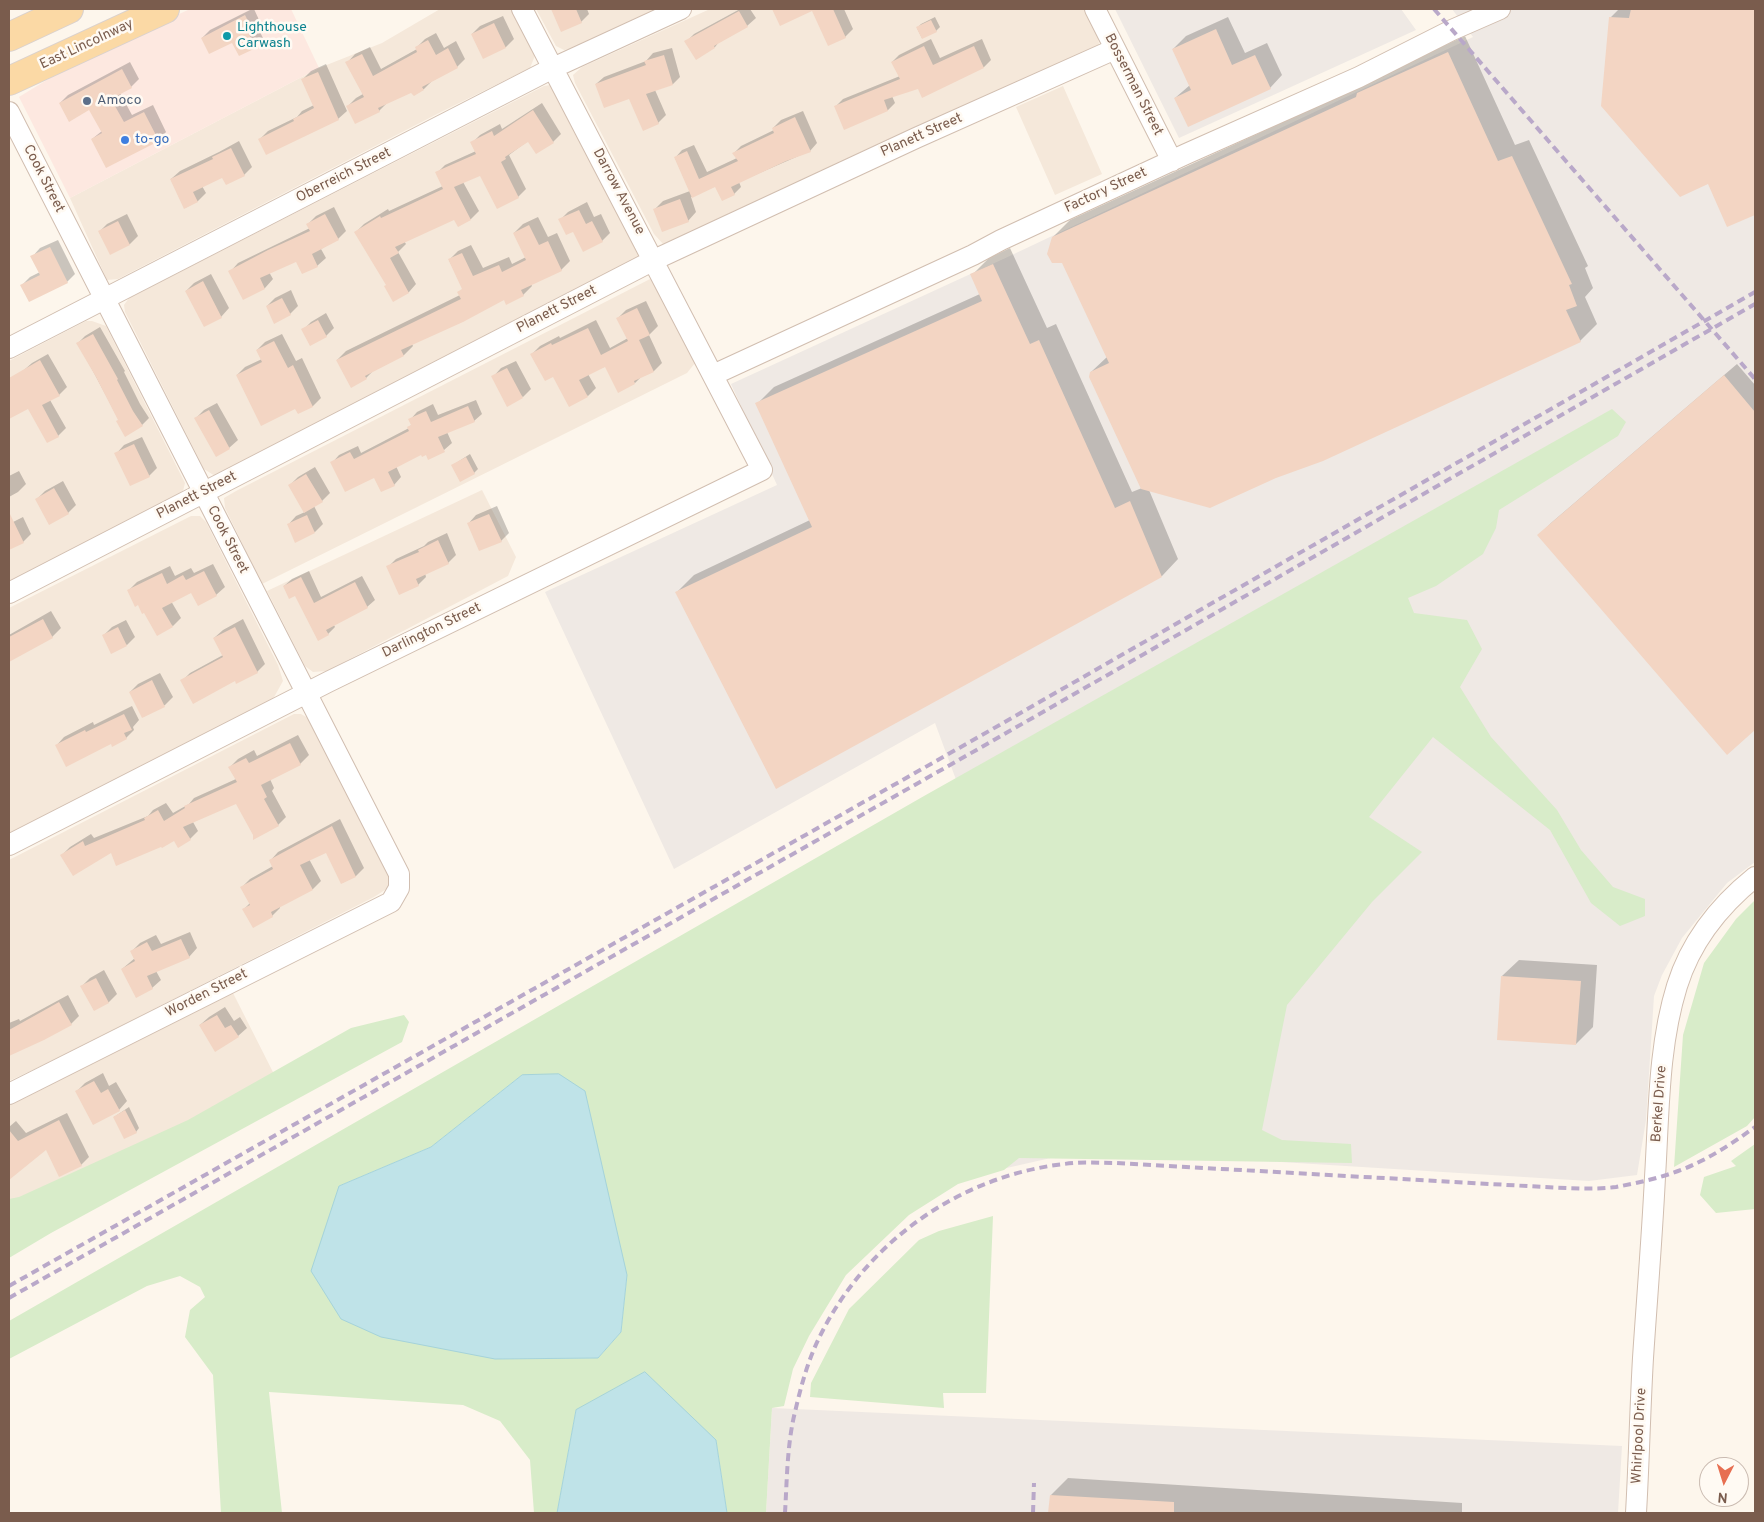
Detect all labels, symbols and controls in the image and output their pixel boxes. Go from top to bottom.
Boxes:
street label: East Lincolnway [38,16,136,74]
place label: Lighthouse Carwash [237,20,307,52]
marker: Lighthouse Carwash [221,30,233,42]
street label: Bosserman Street [1100,31,1166,139]
place label: Amoco [97,93,142,109]
marker: Amoco [81,95,93,107]
street label: Planett Street [879,110,965,162]
place label: to-go [135,132,169,148]
marker: to-go [119,134,131,146]
street label: Cook Street [19,142,67,216]
street label: Oberreich Street [294,145,394,207]
street label: Darrow Avenue [588,146,648,238]
street label: Factory Street [1062,165,1150,217]
street label: Planett Street [514,283,600,337]
street label: Planett Street [154,469,240,523]
street label: Cook Street [203,503,251,577]
street label: Darlington Street [380,600,484,662]
street label: Worden Street [163,966,251,1022]
street label: Berkel Drive [1649,1065,1671,1143]
street label: Whirlpool Drive [1629,1387,1651,1485]
north arrow [1699,1457,1749,1507]
text: N [1717,1488,1728,1505]

